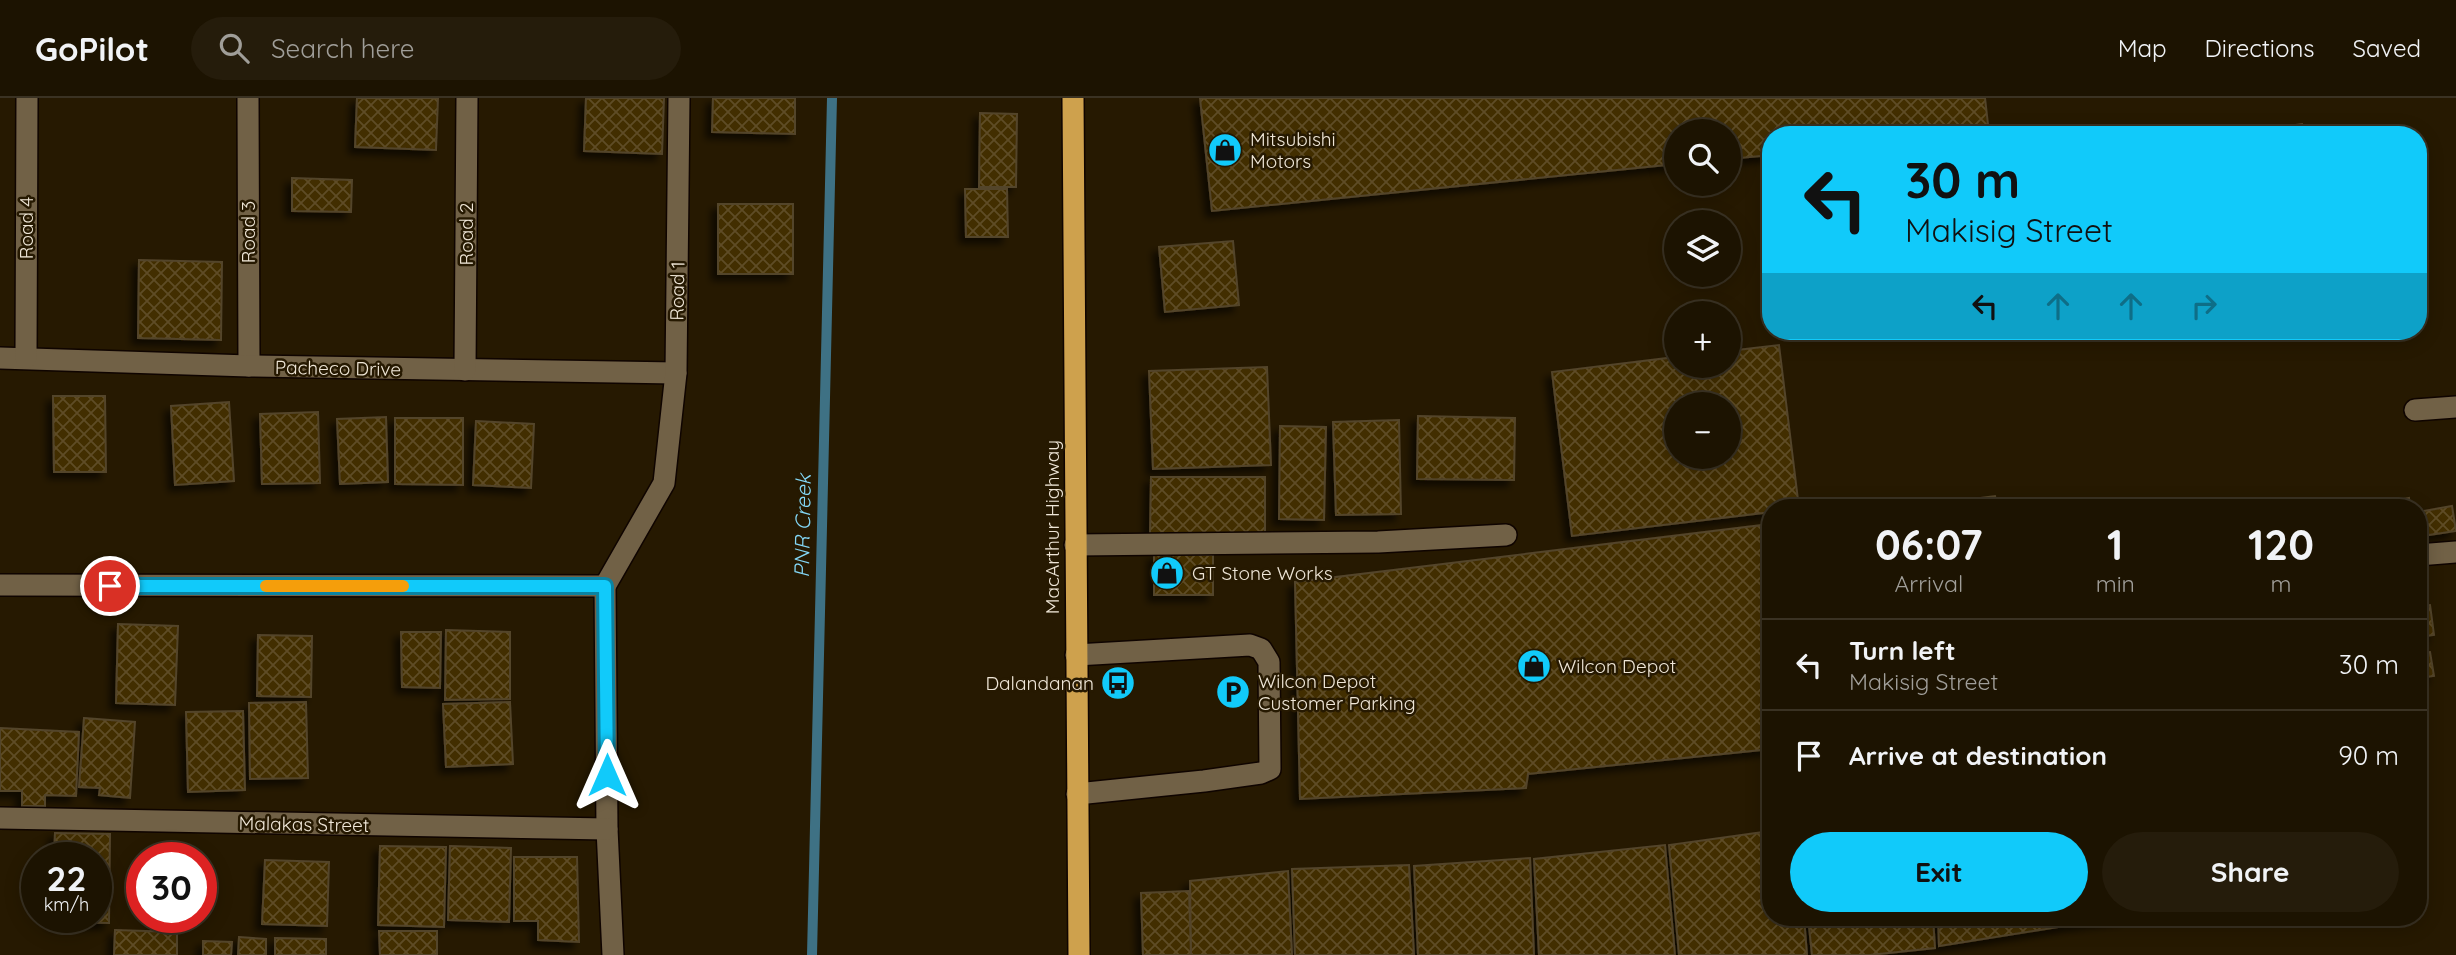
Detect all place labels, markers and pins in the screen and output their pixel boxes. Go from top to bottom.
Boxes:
place label: Mitsubishi Motors [1250,127,1336,173]
shop icon: Mitsubishi Motors [1206,131,1244,169]
shop icon: GT Stone Works [1148,554,1186,592]
pin [80,556,140,616]
place label: GT Stone Works [1192,561,1333,585]
shop icon: Wilcon Depot [1515,647,1553,685]
place label: Wilcon Depot [1558,654,1676,678]
bus stop icon: Dalandanan [1099,664,1137,702]
place label: Wilcon Depot Customer Parking [1258,669,1416,715]
place label: Dalandanan [985,671,1094,695]
parking icon: Wilcon Depot Customer Parking [1214,673,1252,711]

